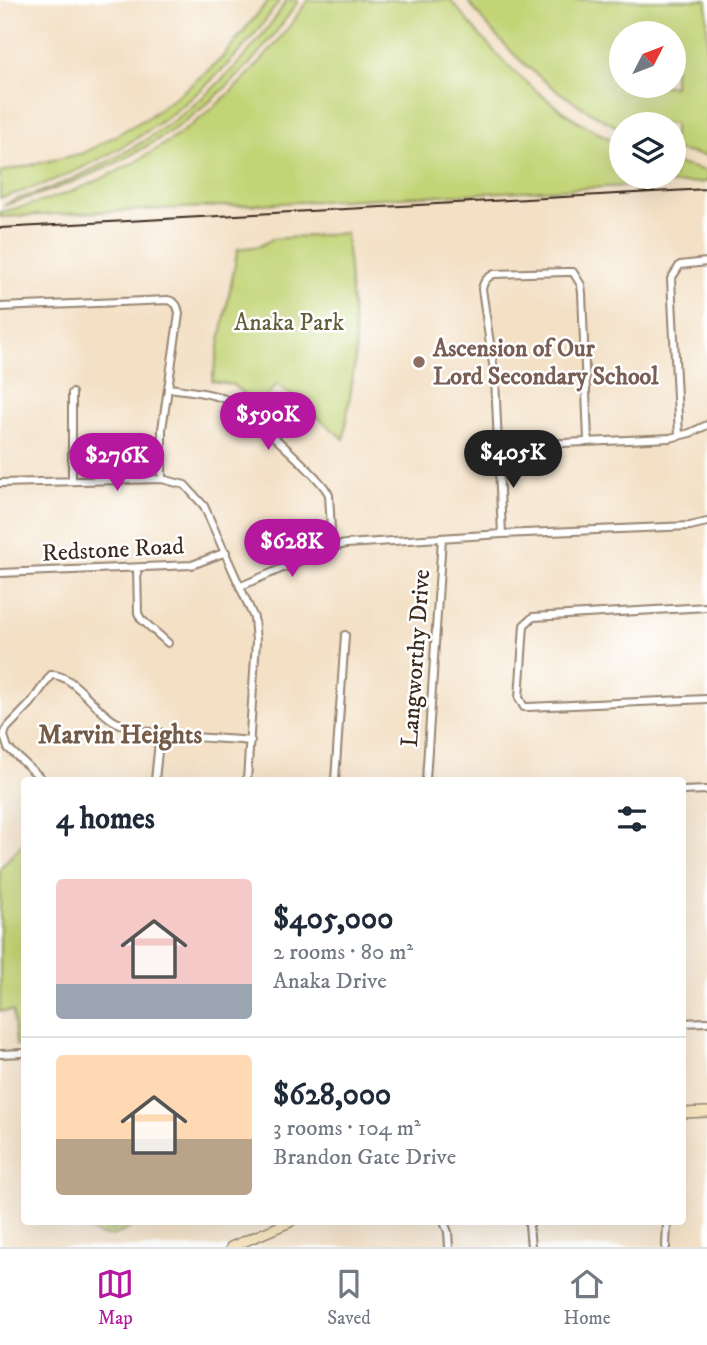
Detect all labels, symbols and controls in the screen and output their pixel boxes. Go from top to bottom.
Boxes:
north arrow [609,21,686,98]
map controls [609,21,686,189]
button: layers [609,112,686,189]
park label: Anaka Park [234,308,344,338]
place label: Ascension of Our Lord Secondary School [432,334,659,392]
marker: Ascension of Our Lord Secondary School [411,354,427,370]
pin: $590K [219,392,317,452]
text: $590K [236,400,300,429]
pin: $405K [464,430,562,490]
pin: $276K [68,434,166,493]
text: $405K [480,438,546,467]
text: $276K [85,441,149,470]
pin: $628K [243,520,341,579]
text: $628K [260,527,324,556]
street label: Redstone Road [41,531,185,569]
street label: Langworthy Drive [395,568,437,748]
district label: Marvin Heights [38,719,202,752]
icon: filters [613,800,651,838]
text: 4 homes [56,801,155,838]
text: $405,000 [273,901,393,938]
icon: home [112,907,196,991]
text: 2 rooms · 80 m² [273,938,413,967]
text: Anaka Drive [273,967,387,996]
text: $628,000 [273,1077,391,1114]
icon: home [112,1083,196,1167]
text: 3 rooms · 104 m² [273,1114,421,1143]
text: Brandon Gate Drive [273,1143,456,1172]
tab: Map [96,1265,134,1330]
tab: Saved [327,1265,371,1330]
tab: Home [564,1265,611,1330]

